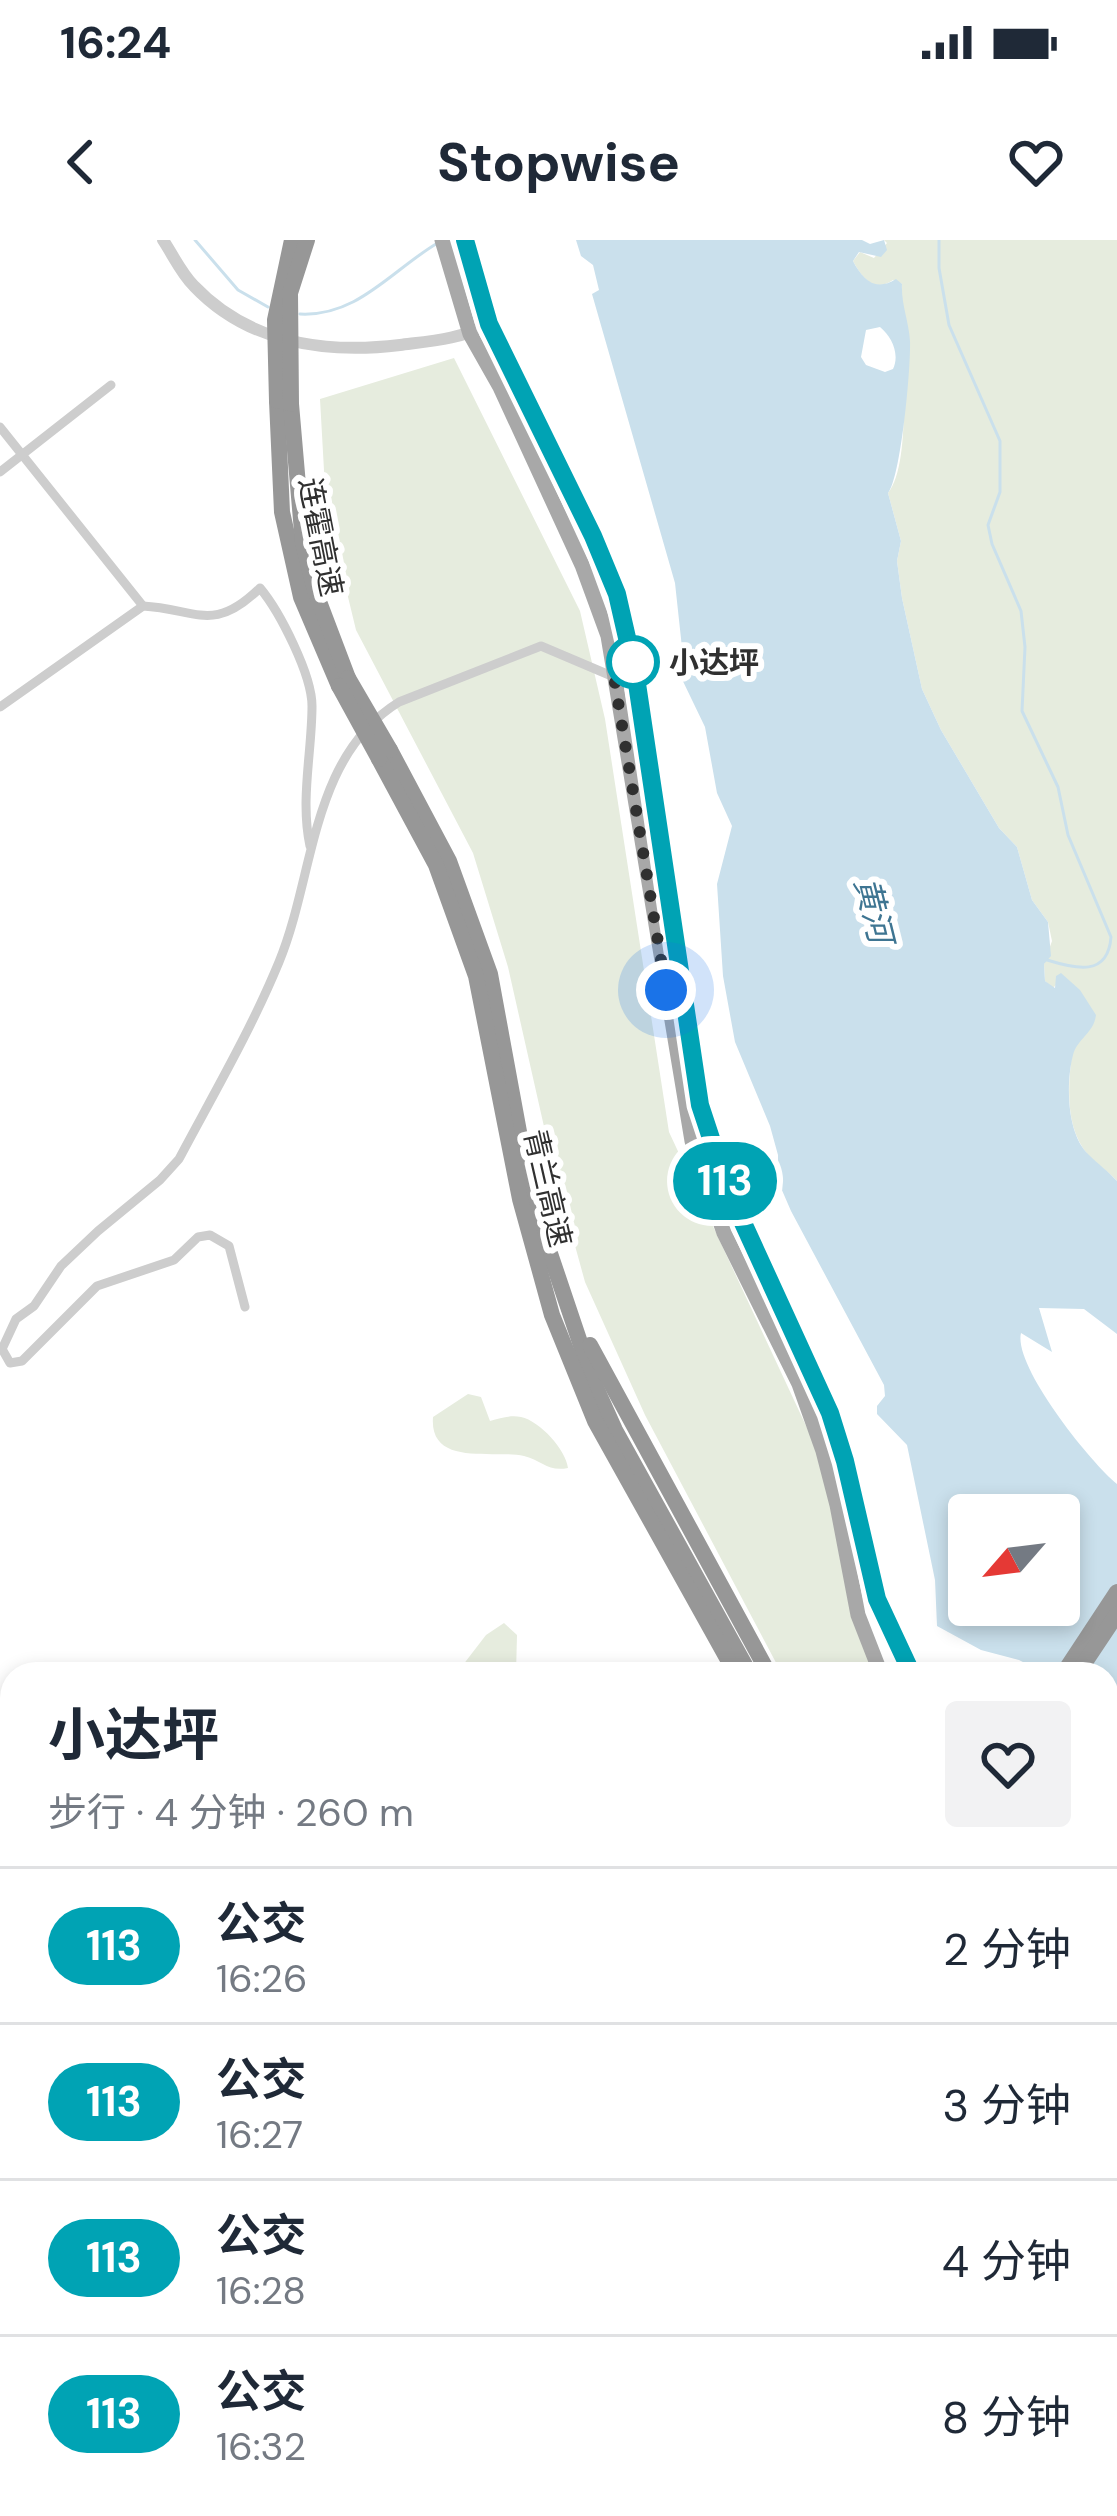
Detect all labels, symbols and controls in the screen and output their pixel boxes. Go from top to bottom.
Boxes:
text: 16:24 [60,13,171,72]
text: Stopwise [437,127,680,198]
icon: back [48,129,114,195]
icon: heart [1003,129,1069,195]
street label: 连霍高速 [290,474,352,600]
marker: 小达坪 [608,637,658,687]
place label: 小达坪 [669,643,759,682]
water label: 黄河 [845,873,904,953]
your location [636,960,696,1020]
street label: 青兰高速 [516,1125,580,1251]
line badge: 113 [656,1142,794,1220]
text: 113 [697,1153,753,1208]
north arrow [948,1494,1080,1626]
map controls [948,1494,1080,1626]
text: 小达坪 [48,1698,219,1773]
button: heart [945,1701,1071,1827]
text: 步行 · 4 分钟 · 260 m [48,1787,414,1838]
text: 公交 [216,1894,306,1953]
text: 113 [86,1918,142,1973]
text: 2 分钟 [943,1920,1071,1979]
text: 16:26 [216,1953,308,2004]
text: 公交 [216,2050,306,2109]
text: 113 [86,2074,142,2129]
text: 3 分钟 [942,2076,1071,2135]
text: 16:27 [216,2109,303,2160]
text: 公交 [216,2206,306,2265]
text: 113 [86,2230,142,2285]
text: 4 分钟 [942,2232,1071,2291]
text: 16:28 [216,2265,306,2316]
text: 公交 [216,2362,306,2421]
text: 113 [86,2386,142,2441]
text: 8 分钟 [942,2388,1071,2447]
text: 16:32 [216,2421,306,2472]

